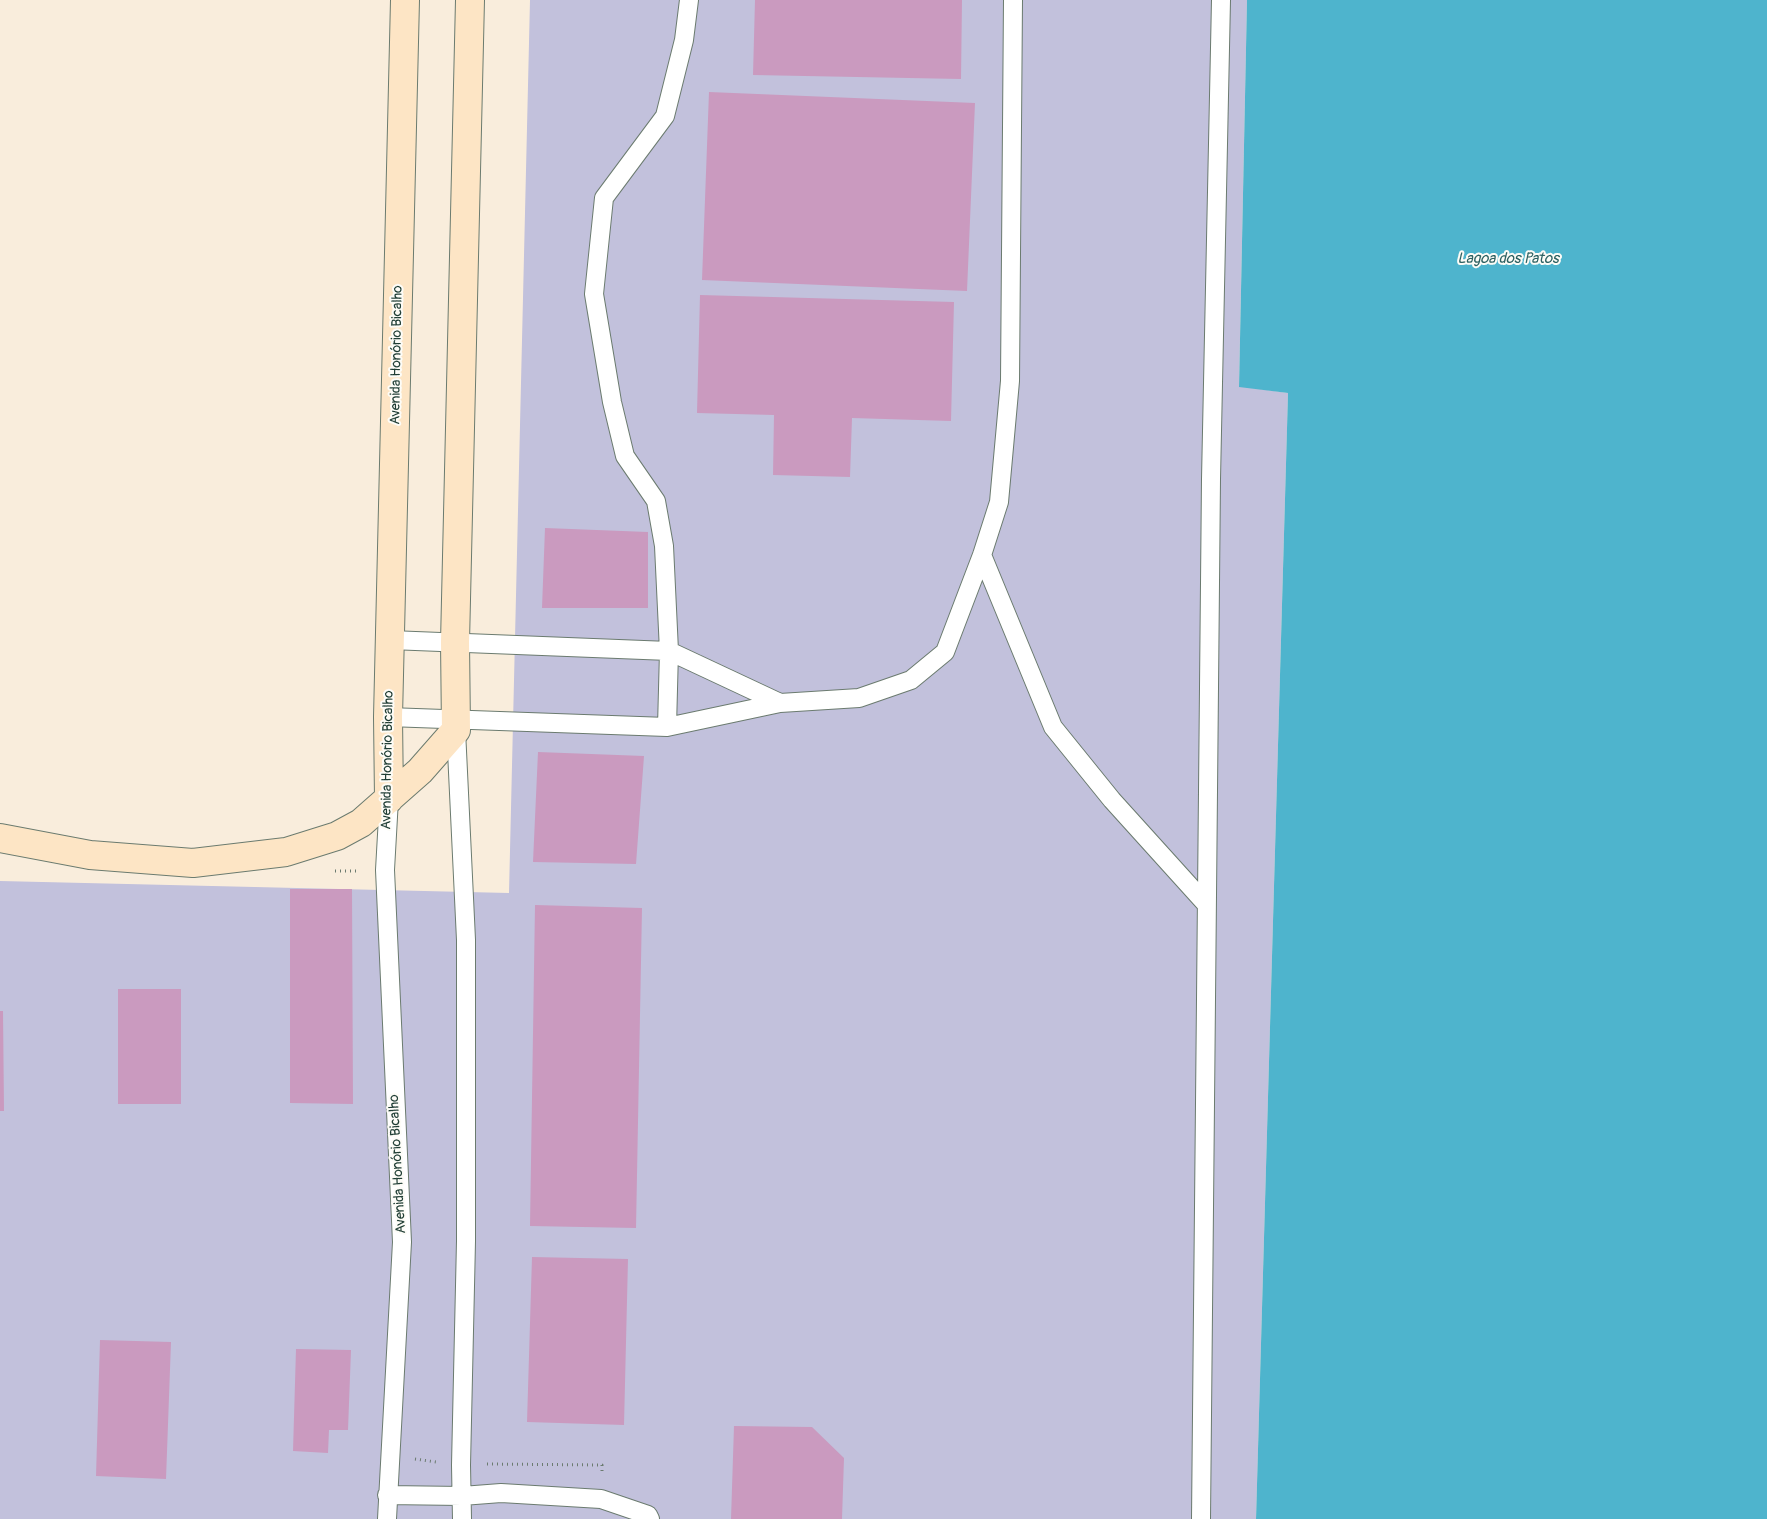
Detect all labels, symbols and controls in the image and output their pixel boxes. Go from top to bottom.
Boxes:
water label: Lagoa dos Patos [1457,250,1559,268]
street label: Avenida Honório Bicalho [387,285,407,425]
street label: Avenida Honório Bicalho [378,690,398,830]
street label: Avenida Honório Bicalho [386,1094,410,1234]

